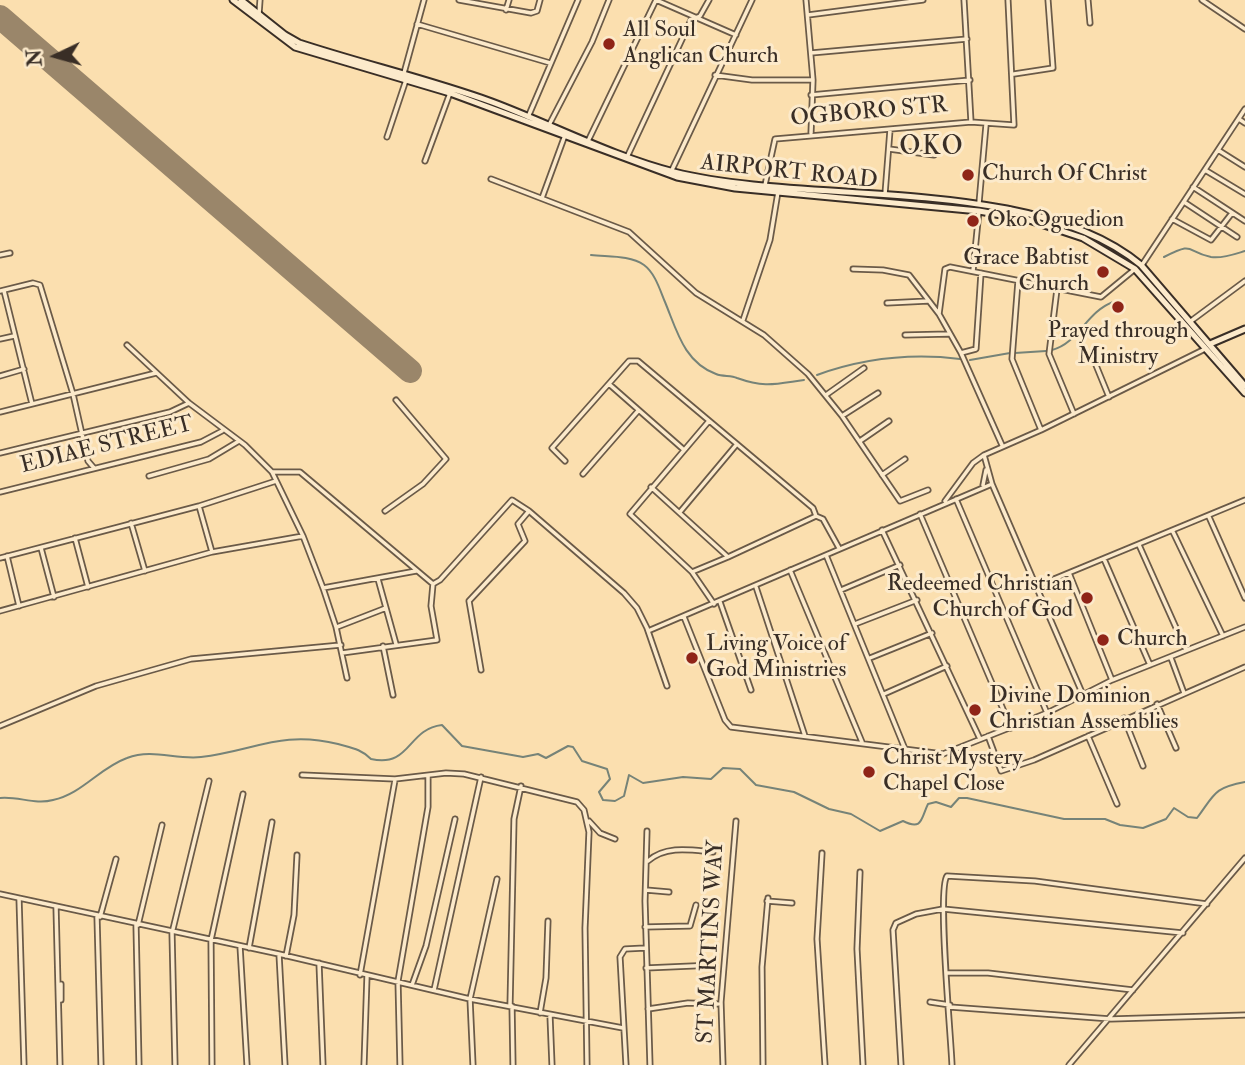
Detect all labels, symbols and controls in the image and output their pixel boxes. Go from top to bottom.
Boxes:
place label: All Soul Anglican Church [623,17,779,71]
north arrow [21,21,91,91]
marker: All Soul Anglican Church [601,36,617,52]
text: N [22,48,48,67]
street label: OGBORO STR [789,92,949,134]
district label: OKO [900,132,964,164]
street label: AIRPORT ROAD [699,150,879,196]
place label: Church Of Christ [982,161,1147,189]
marker: Church Of Christ [960,167,976,183]
place label: Oko Oguedion [987,207,1124,235]
marker: Oko Oguedion [965,213,981,229]
place label: Grace Babtist Church [963,245,1089,299]
marker: Grace Babtist Church [1095,264,1111,280]
marker: Prayed through Ministry [1110,299,1126,315]
place label: Prayed through Ministry [1047,318,1189,372]
street label: EDIAE STREET [18,411,196,481]
place label: Redeemed Christian Church of God [887,571,1073,625]
marker: Redeemed Christian Church of God [1079,590,1095,606]
place label: Church [1117,626,1187,654]
place label: Living Voice of God Ministries [706,631,846,685]
marker: Church [1095,632,1111,648]
marker: Living Voice of God Ministries [684,650,700,666]
place label: Divine Dominion Christian Assemblies [989,683,1179,737]
marker: Divine Dominion Christian Assemblies [967,702,983,718]
place label: Christ Mystery Chapel Close [883,745,1022,799]
marker: Christ Mystery Chapel Close [861,764,877,780]
street label: ST MARTINS WAY [693,839,731,1045]

